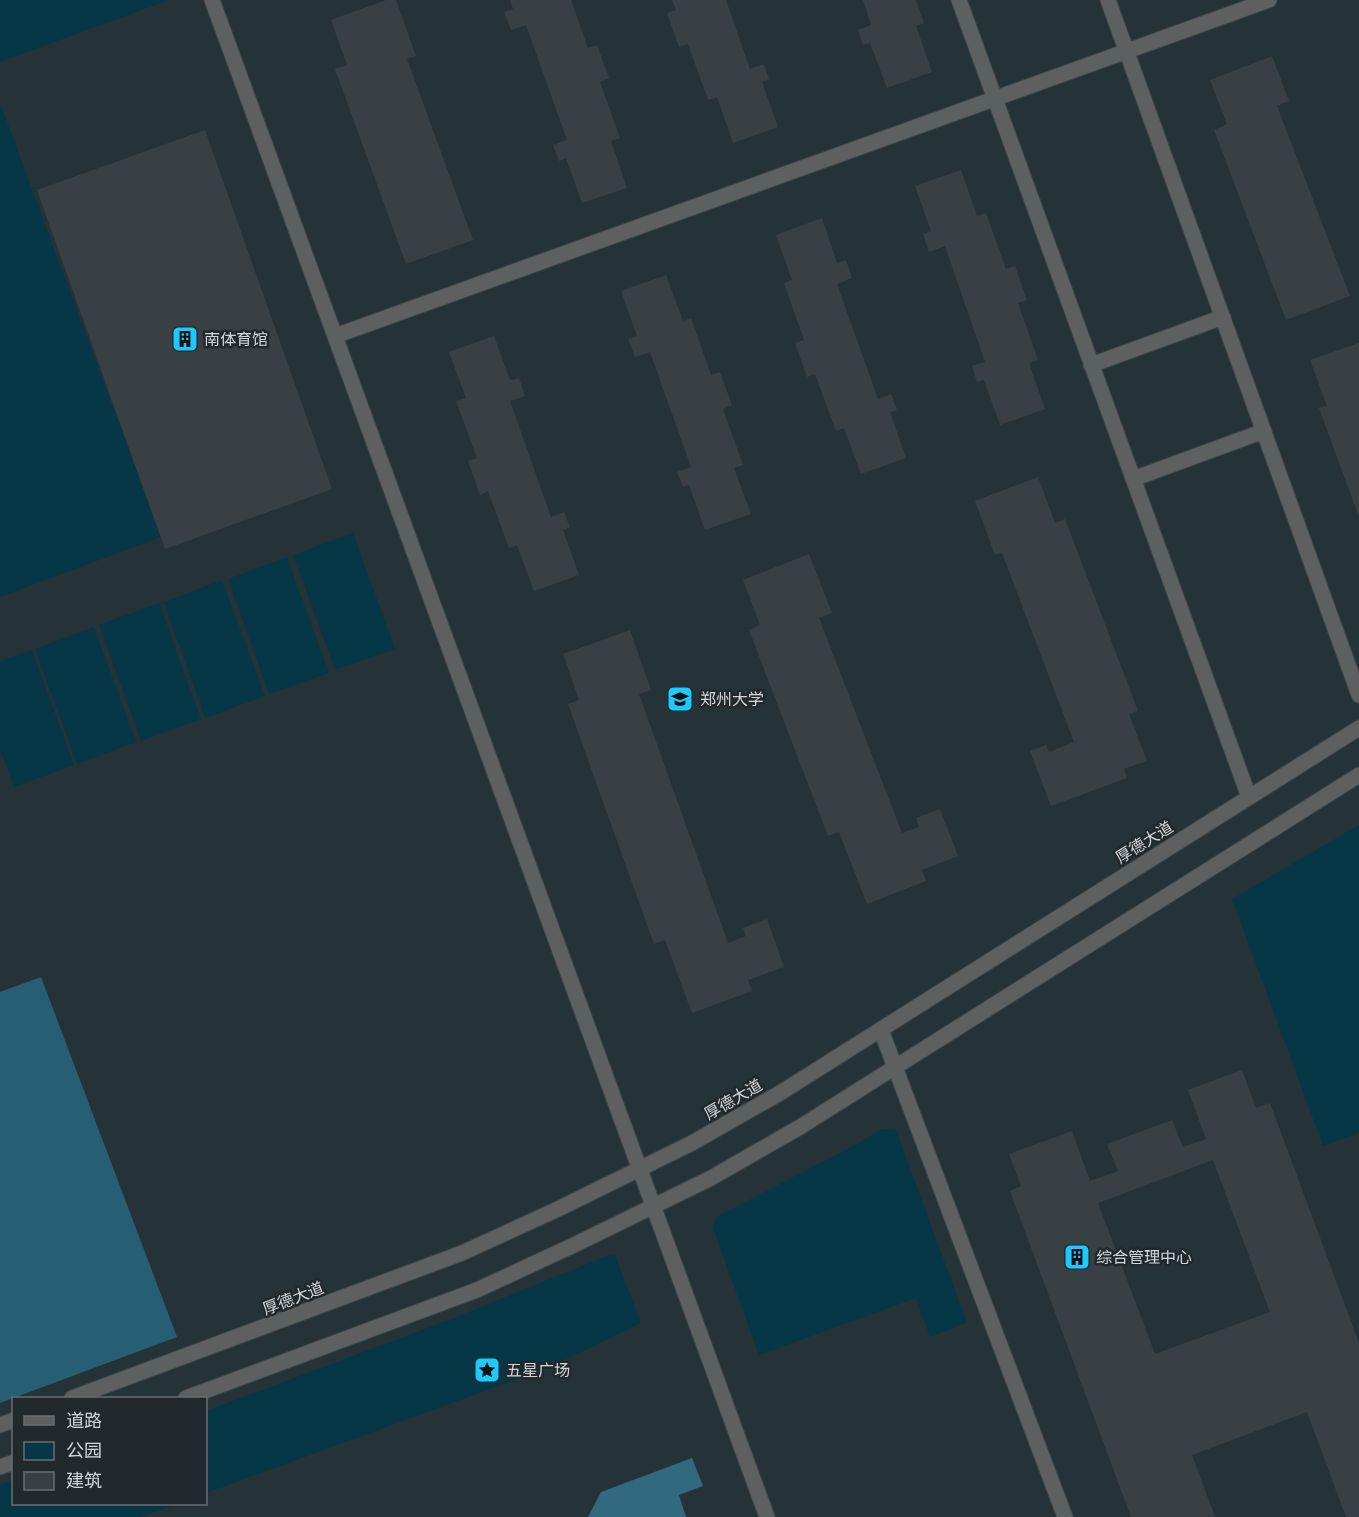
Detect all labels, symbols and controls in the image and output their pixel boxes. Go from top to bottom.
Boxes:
building icon: 南体育馆 [170,324,200,354]
place label: 南体育馆 [204,328,268,350]
school or university icon: 郑州大学 [665,684,695,714]
place label: 郑州大学 [700,688,764,710]
street label: 厚德大道 [1111,816,1177,868]
street label: 厚德大道 [700,1073,766,1125]
building icon: 综合管理中心 [1062,1242,1092,1272]
place label: 综合管理中心 [1096,1246,1192,1268]
street label: 厚德大道 [259,1276,327,1320]
place icon: 五星广场 [472,1355,502,1385]
place label: 五星广场 [506,1359,570,1381]
legend [12,1397,207,1505]
text: 道路 [66,1408,102,1432]
text: 公园 [66,1438,102,1462]
text: 建筑 [66,1468,102,1492]

